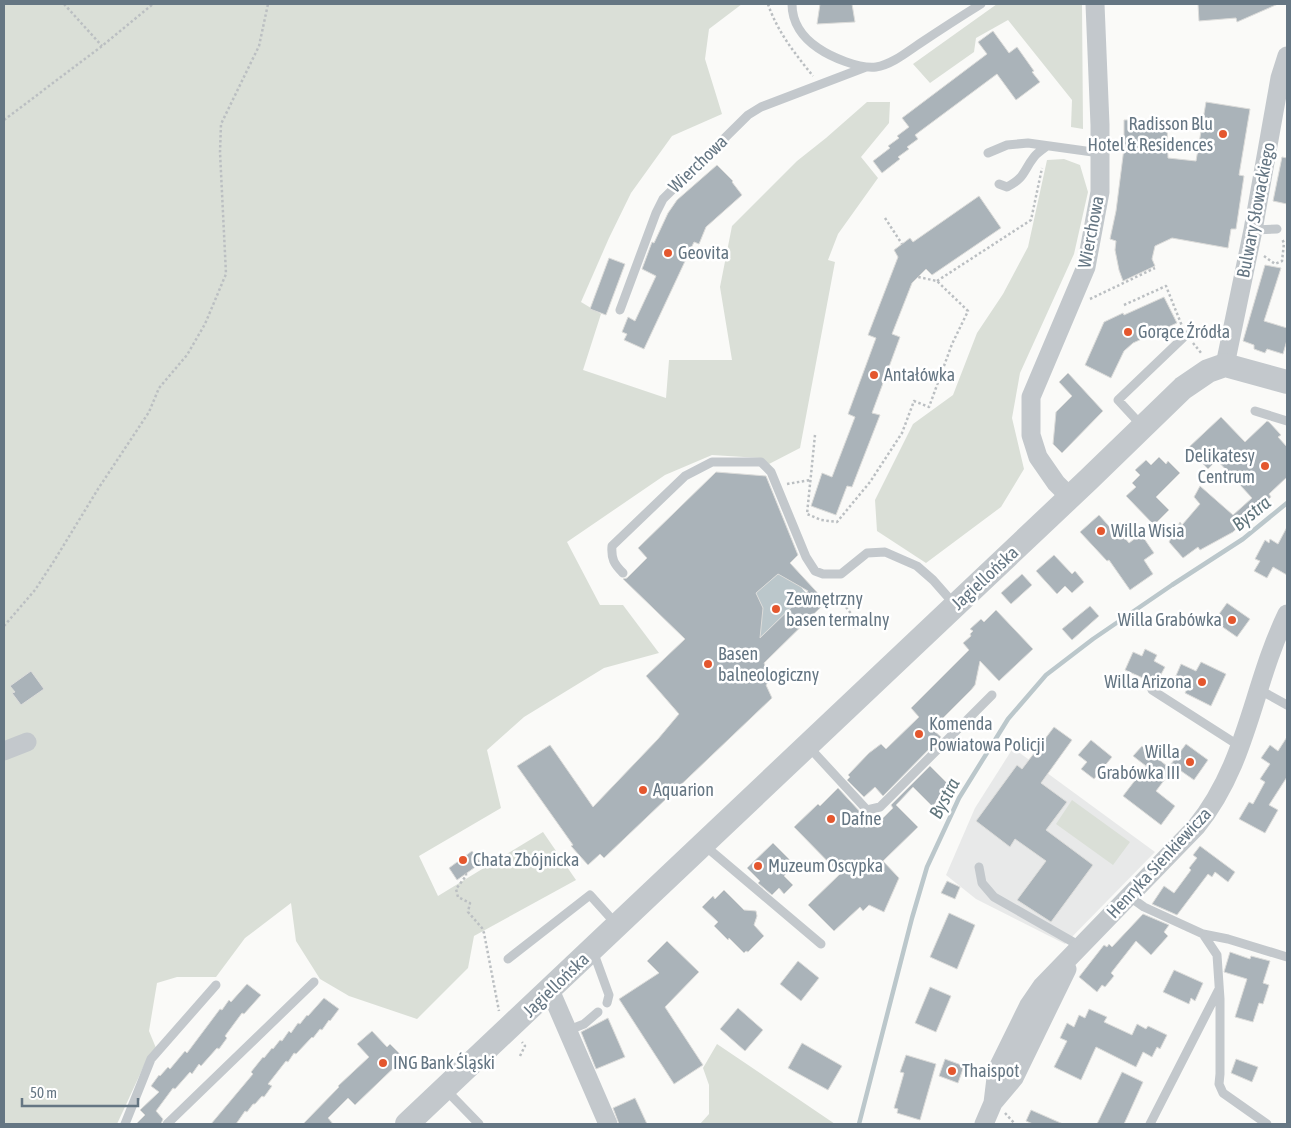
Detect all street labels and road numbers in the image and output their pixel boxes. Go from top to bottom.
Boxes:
street label: Wierchowa [664,131,731,197]
street label: Bulwary Słowackiego [1232,140,1279,279]
street label: Wierchowa [1073,194,1108,270]
street label: Jagiellońska [947,542,1022,614]
street label: Henryka Sienkiewicza [1102,803,1215,922]
street label: Jagiellońska [518,948,593,1021]

